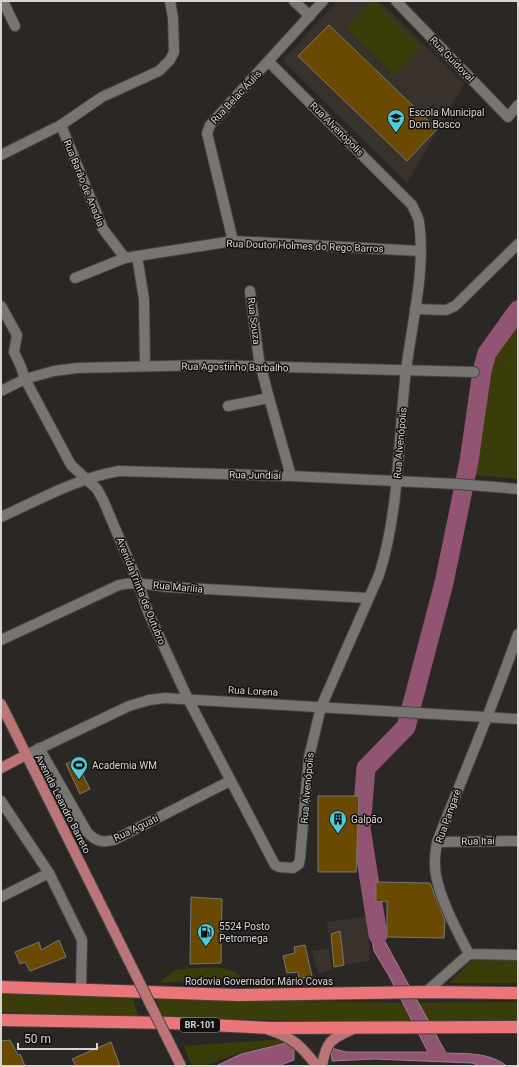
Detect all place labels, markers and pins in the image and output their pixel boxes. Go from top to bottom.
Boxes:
place label: Escola Municipal Dom Bosco [409,107,484,130]
school or university icon: Escola Municipal Dom Bosco [386,108,406,133]
sports icon: Academia WM [69,755,89,780]
place label: Academia WM [92,760,157,771]
building icon: Galpão [328,809,348,834]
place label: Galpão [351,814,383,825]
place label: 5524 Posto Petromega [219,921,270,944]
fuel station icon: 5524 Posto Petromega [196,922,216,947]

